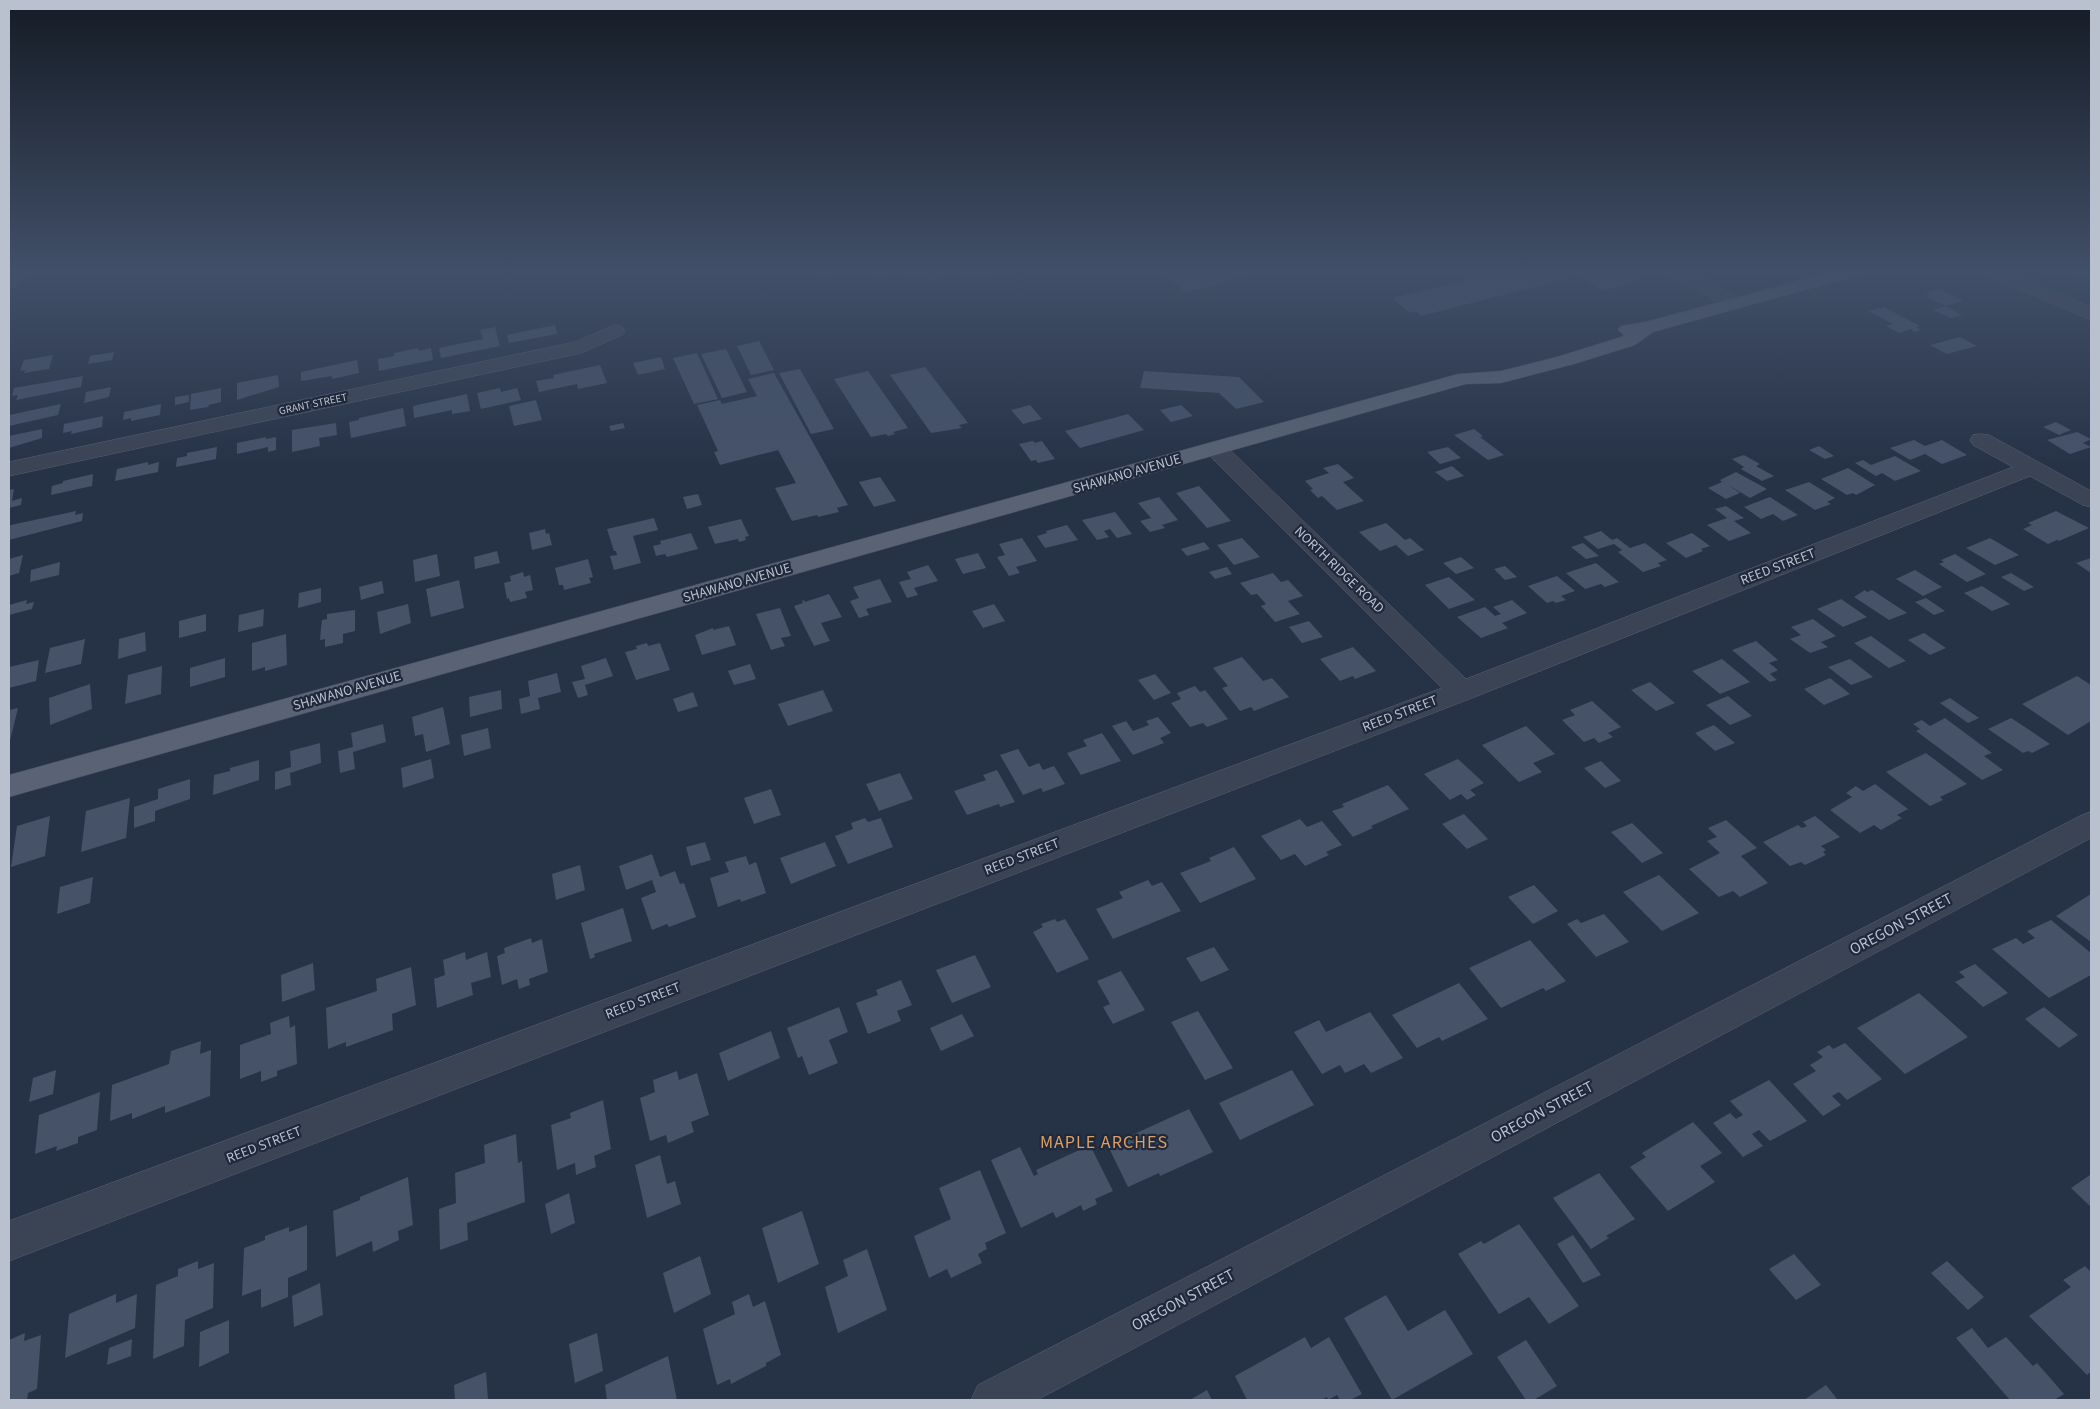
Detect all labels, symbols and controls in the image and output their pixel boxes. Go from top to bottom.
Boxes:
street label: GRANT STREET [277,389,349,419]
street label: SHAWANO AVENUE [1071,449,1183,499]
street label: NORTH RIDGE ROAD [1290,522,1388,618]
street label: REED STREET [1738,543,1819,591]
street label: SHAWANO AVENUE [681,558,793,608]
street label: SHAWANO AVENUE [291,666,403,716]
street label: REED STREET [1360,690,1441,738]
street label: REED STREET [982,833,1063,881]
street label: OREGON STREET [1846,887,1957,960]
street label: REED STREET [603,977,684,1025]
street label: OREGON STREET [1487,1075,1598,1148]
street label: REED STREET [224,1121,305,1169]
district label: MAPLE ARCHES [1040,1130,1168,1155]
street label: OREGON STREET [1128,1263,1239,1336]

